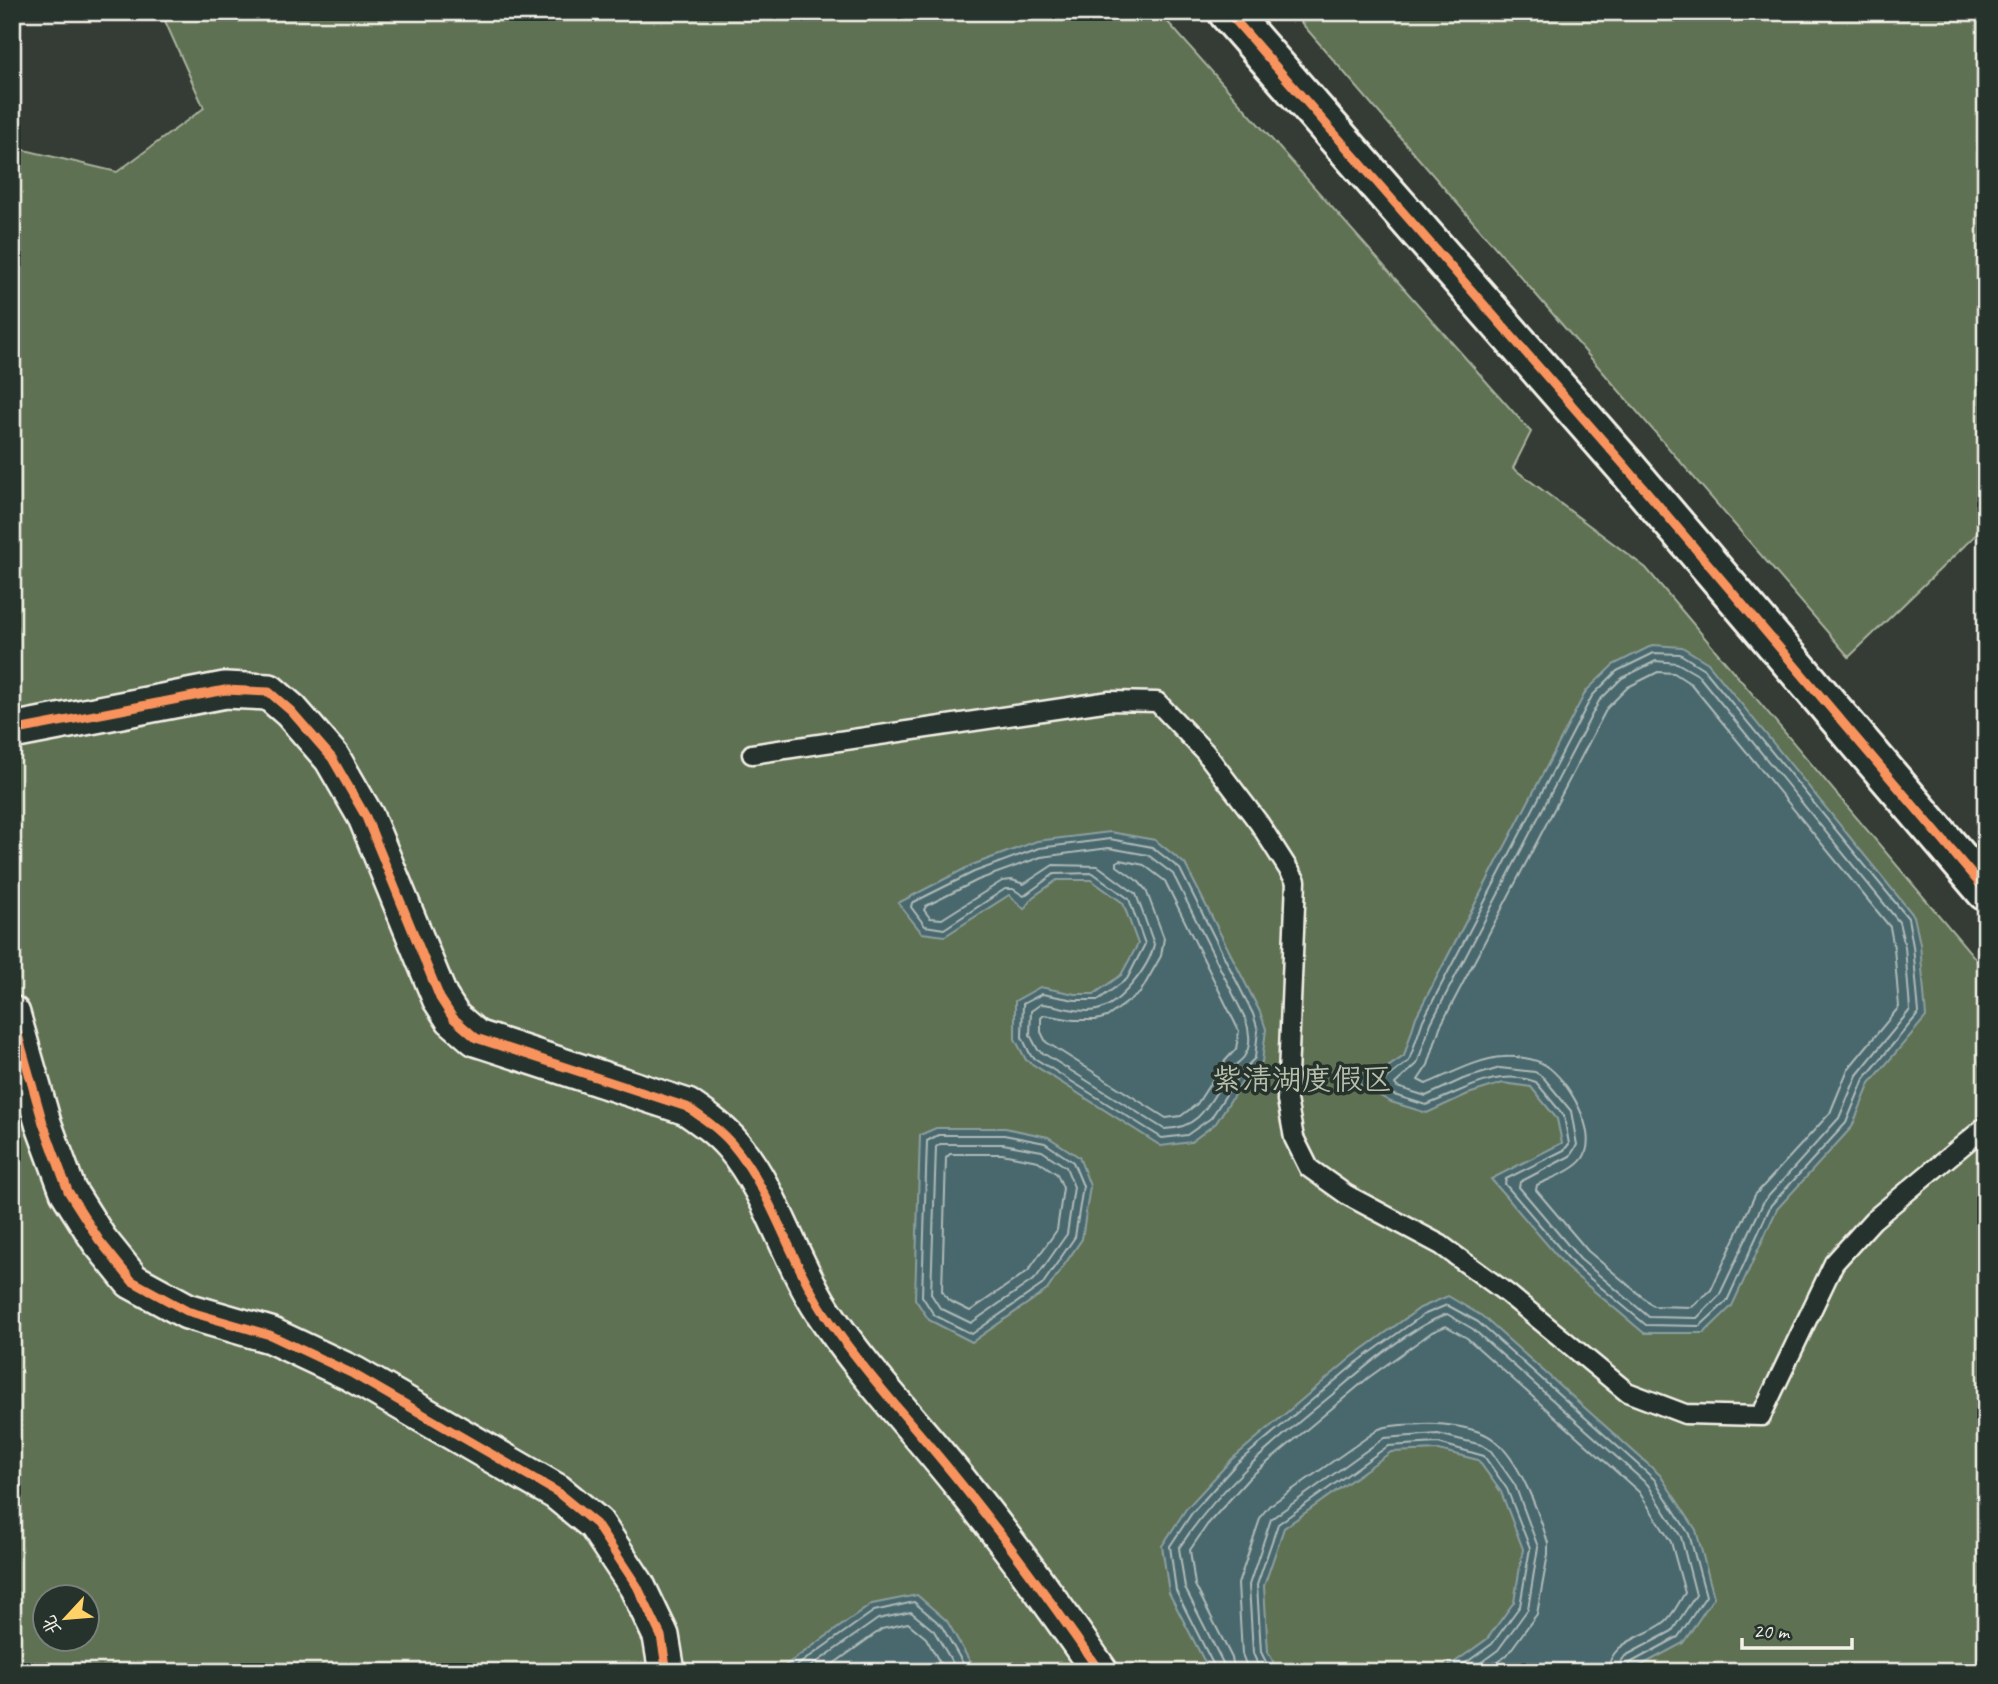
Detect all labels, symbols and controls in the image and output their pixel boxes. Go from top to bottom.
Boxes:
park label: 紫清湖度假区 [1212,1060,1392,1098]
north arrow [32,1582,102,1652]
scale bar [1742,1607,1853,1651]
text: 北 [37,1611,67,1639]
text: 20 m [1753,1618,1791,1644]

